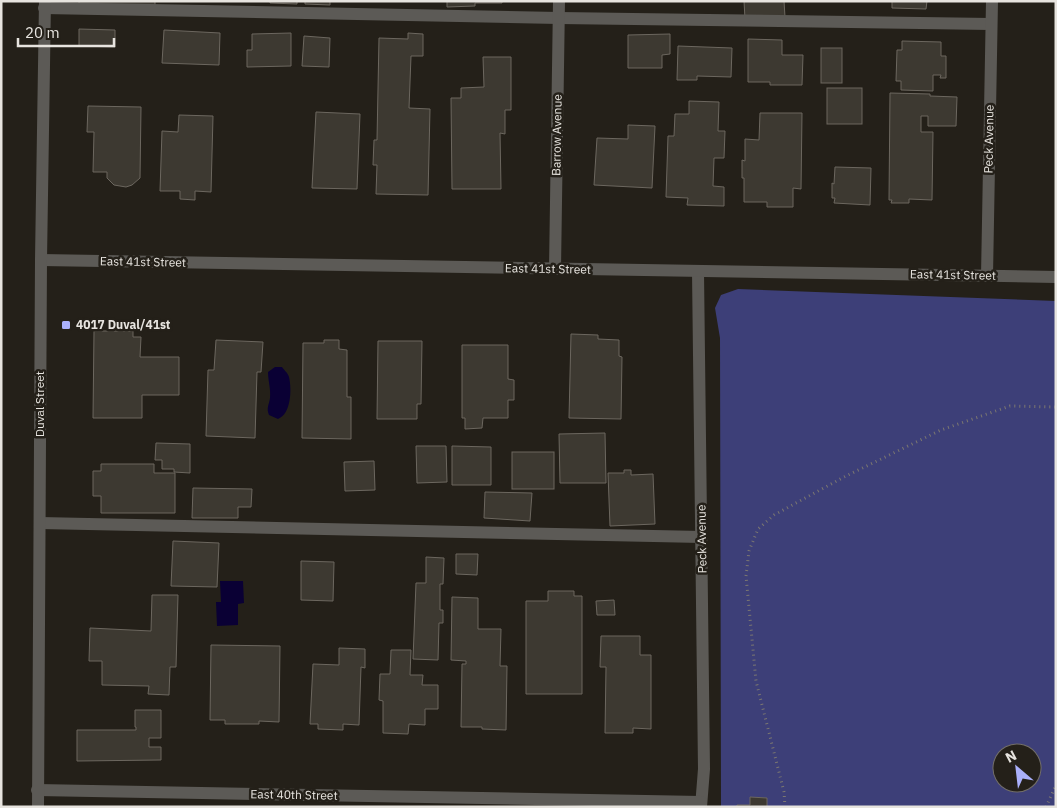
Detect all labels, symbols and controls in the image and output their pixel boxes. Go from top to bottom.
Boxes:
scale bar [18,15,114,47]
text: 20 m [25,23,60,42]
street label: Barrow Avenue [548,94,565,176]
street label: Peck Avenue [980,104,997,174]
street label: East 41st Street [100,253,186,270]
street label: East 41st Street [505,260,591,277]
street label: East 41st Street [910,266,996,283]
place label: 4017 Duval/41st [76,317,171,332]
marker: 4017 Duval/41st [60,319,72,331]
street label: Duval Street [32,371,47,437]
street label: Peck Avenue [693,504,710,574]
north arrow [992,743,1042,793]
text: N [1002,746,1020,767]
street label: East 40th Street [250,786,338,803]

